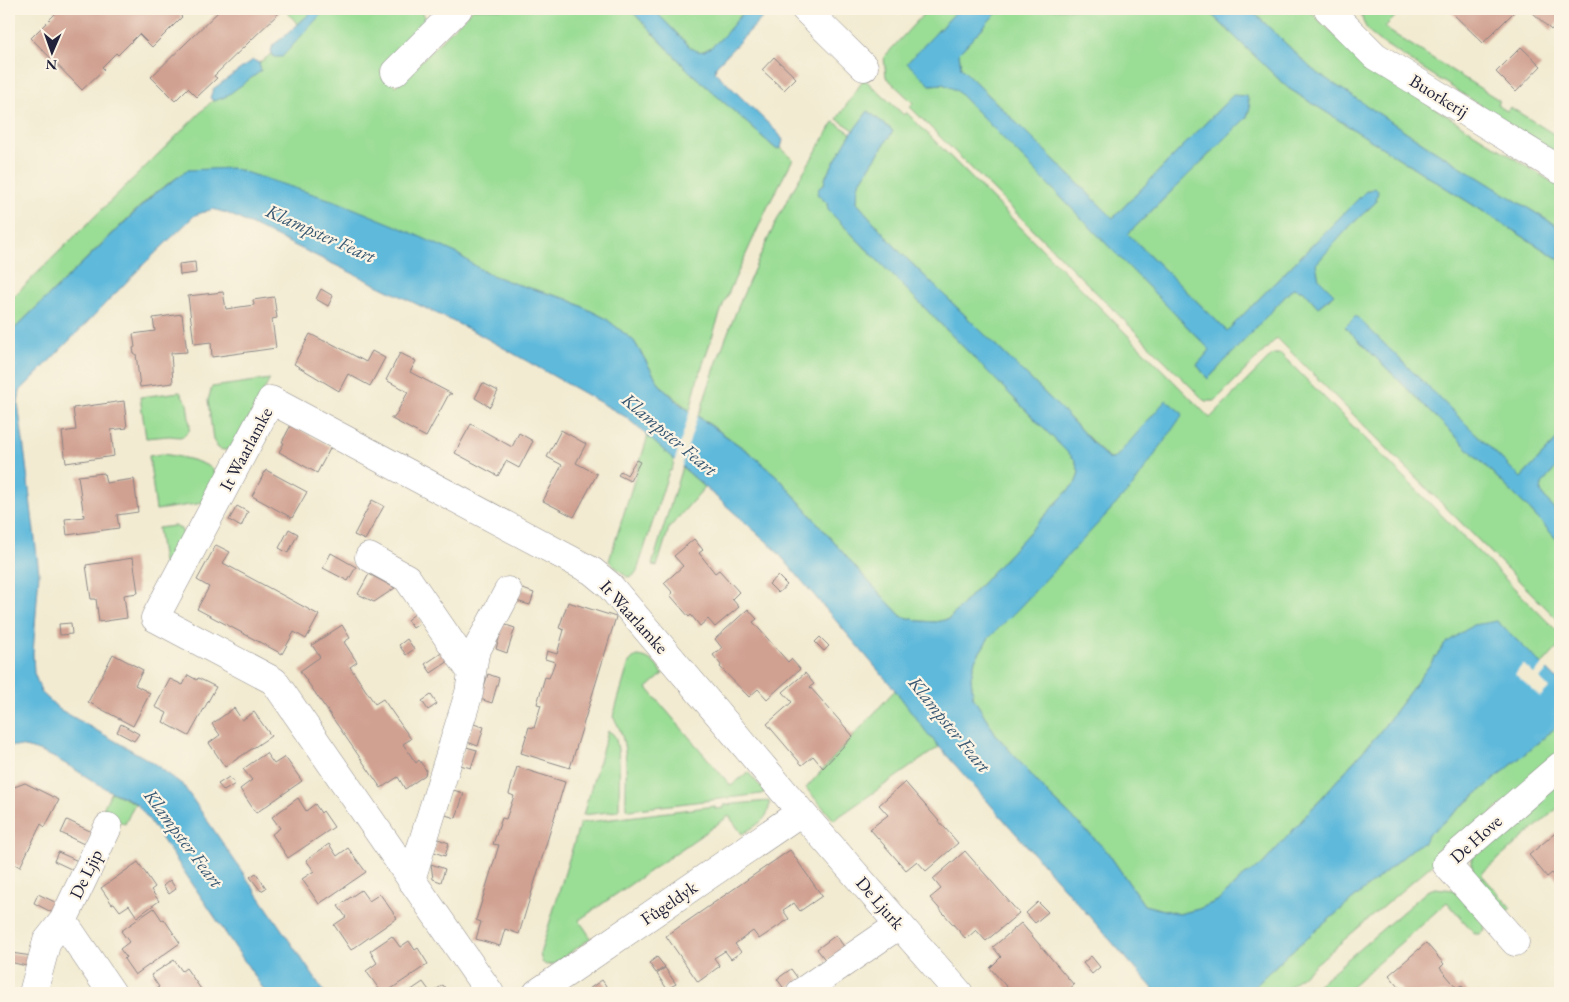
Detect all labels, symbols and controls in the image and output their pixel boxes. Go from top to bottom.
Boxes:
north arrow [28,28,78,78]
text: N [45,56,58,74]
street label: Buorkerij [1406,69,1473,123]
water label: Klampster Feart [261,198,381,269]
water label: Klampster Feart [616,387,724,483]
street label: It Waarlamke [214,403,277,495]
street label: It Waarlamke [595,575,673,658]
water label: Klampster Feart [902,670,997,779]
water label: Klampster Feart [138,783,230,894]
street label: De Hove [1445,809,1506,868]
street label: De Ljip [64,845,107,902]
street label: De Ljurk [851,871,910,934]
street label: Fûgeldyk [636,875,702,930]

